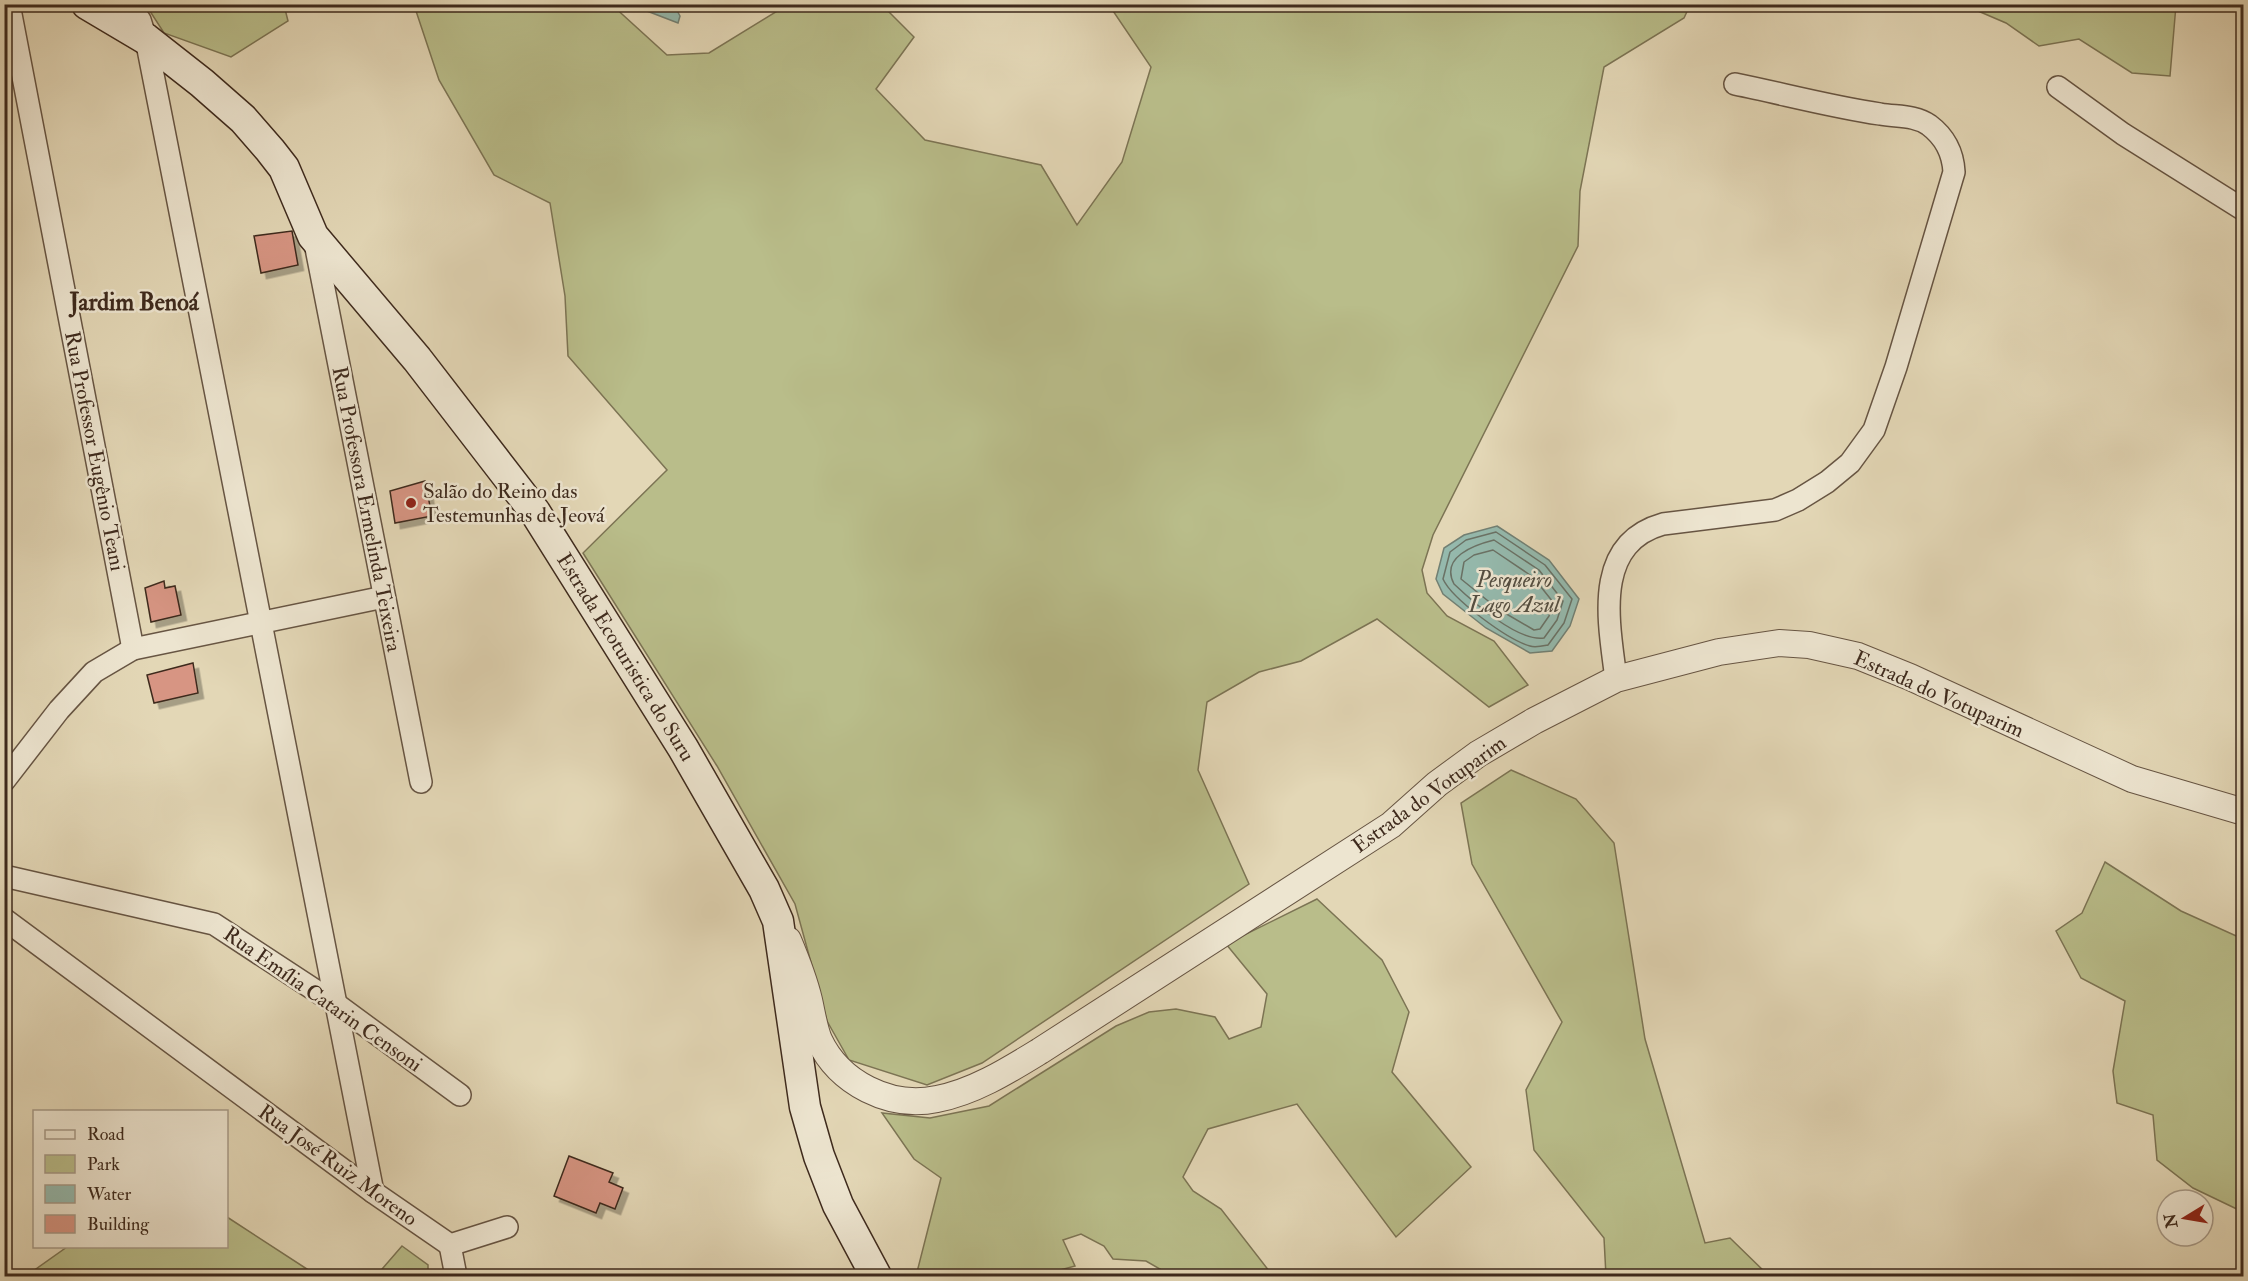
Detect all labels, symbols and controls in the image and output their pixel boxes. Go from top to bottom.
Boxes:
district label: Jardim Benoá [68,287,200,318]
street label: Rua Professor Eugênio Teani [58,329,131,574]
street label: Rua Professora Ermelinda Teixeira [326,364,407,654]
place label: Salão do Reino das Testemunhas de Jeová [423,478,605,529]
marker: Salão do Reino das Testemunhas de Jeová [404,496,418,510]
street label: Estrada Ecoturistica do Suru [550,548,701,767]
water label: Pesqueiro Lago Azul [1467,566,1561,619]
street label: Estrada do Votuparim [1849,645,2028,744]
street label: Estrada do Votuparim [1347,729,1512,859]
street label: Rua Emília Catarin Censoni [218,921,428,1079]
street label: Rua José Ruiz Moreno [253,1098,423,1232]
legend [33,1110,228,1248]
text: Road [87,1123,125,1146]
text: Park [87,1153,120,1176]
text: Water [86,1183,131,1206]
north arrow [2155,1188,2215,1248]
text: N [2160,1211,2183,1231]
text: Building [87,1213,150,1236]

